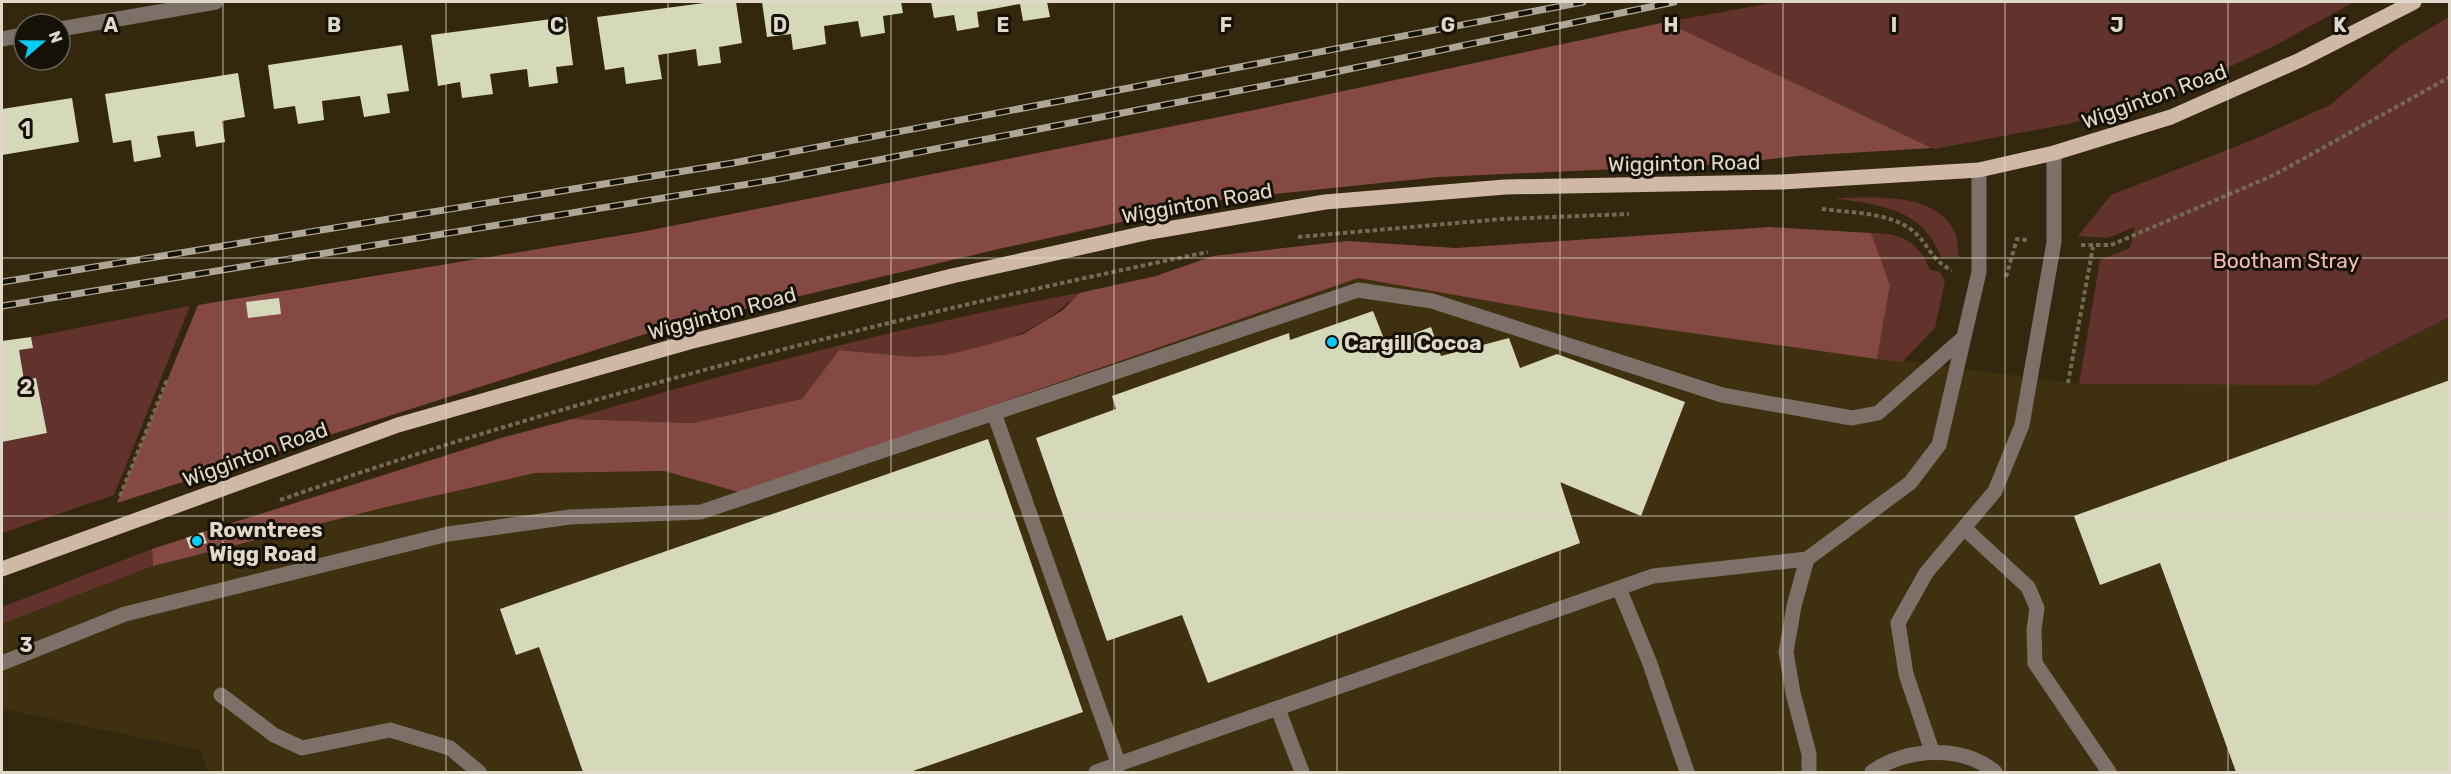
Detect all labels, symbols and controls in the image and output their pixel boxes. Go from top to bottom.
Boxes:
north arrow [12,12,72,72]
text: A [104,13,119,37]
text: B [327,13,341,37]
text: C [550,13,564,37]
text: D [773,13,787,37]
text: E [997,13,1009,37]
text: F [1220,13,1232,37]
text: G [1441,13,1455,37]
text: H [1664,13,1678,37]
text: I [1891,13,1897,37]
text: J [2110,13,2124,37]
text: K [2333,13,2347,37]
text: N [45,28,67,46]
street label: Wigginton Road [2078,58,2230,134]
text: 1 [21,117,31,141]
street label: Wigginton Road [1608,149,1760,177]
street label: Wigginton Road [1120,177,1274,229]
park label: Bootham Stray [2213,248,2360,273]
street label: Wigginton Road [645,281,799,345]
place label: Cargill Cocoa [1344,330,1482,355]
marker: Cargill Cocoa [1325,335,1339,349]
text: 2 [20,375,33,399]
street label: Wigginton Road [179,416,331,492]
place label: Rowntrees Wigg Road [209,517,323,566]
marker: Rowntrees Wigg Road [190,534,204,548]
text: 3 [19,633,33,657]

